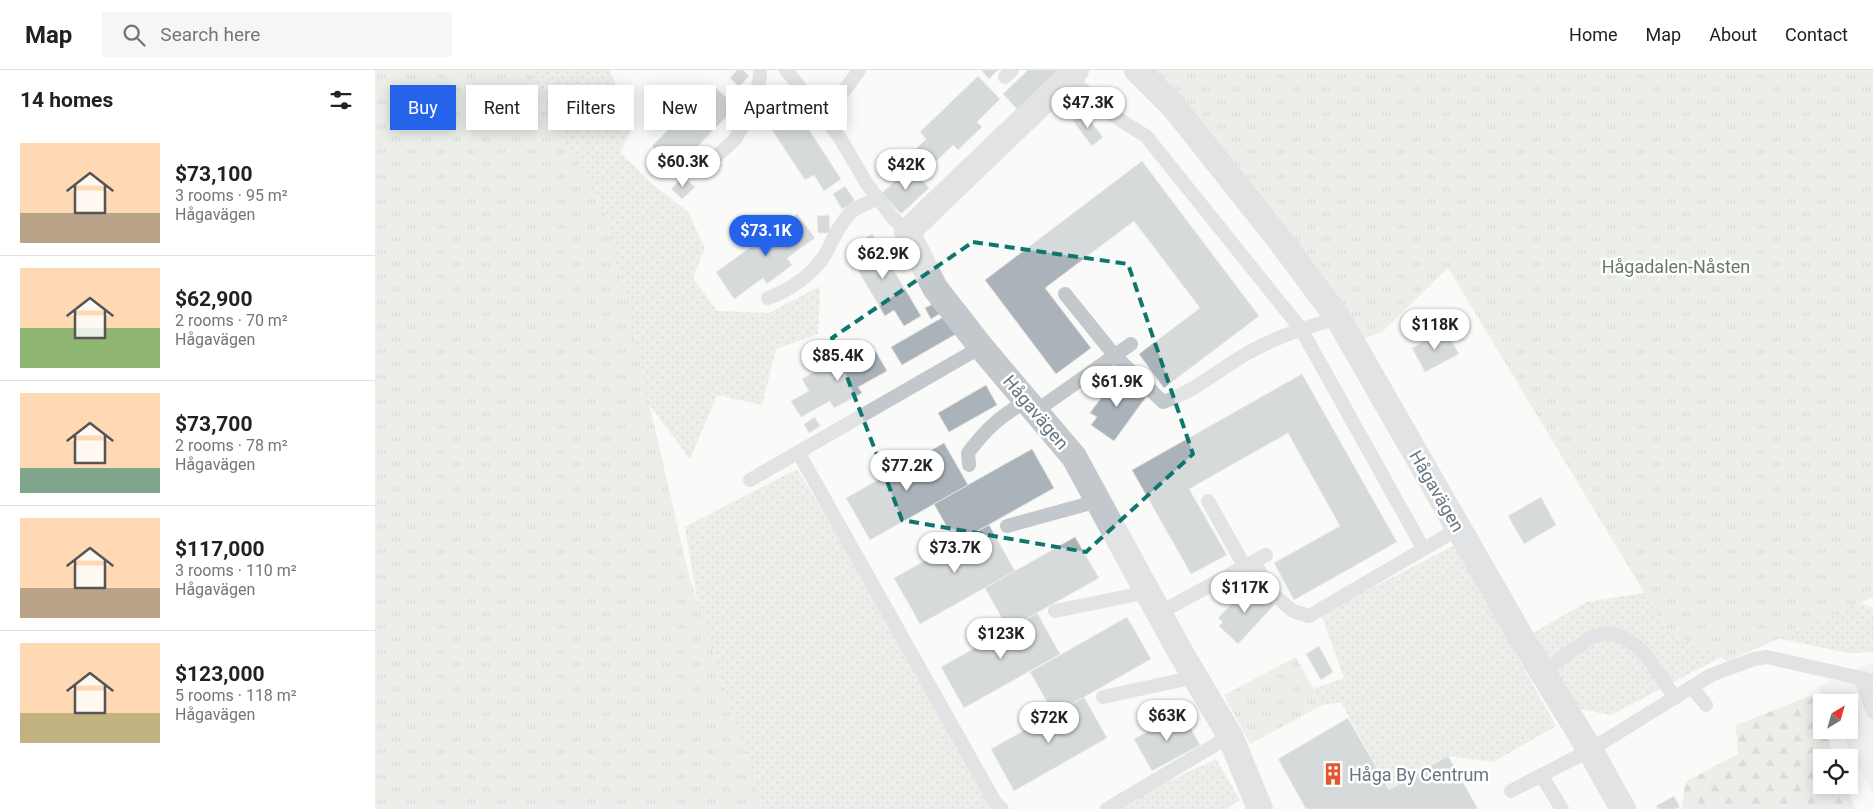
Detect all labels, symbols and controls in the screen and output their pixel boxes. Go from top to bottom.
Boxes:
search box [102,12,452,57]
text: Map [25,21,72,49]
icon: search [120,21,148,49]
text: Search here [160,23,260,46]
text: Home [1569,24,1618,45]
text: Map [1646,24,1681,45]
text: About [1709,24,1757,45]
text: Contact [1785,24,1848,45]
chip: Buy [390,85,456,130]
chip: Rent [466,85,538,130]
chip: Filters [548,85,634,130]
chip: New [644,85,716,130]
chip: Apartment [726,85,847,130]
icon: filters [327,86,355,114]
pin: $47.3K [1047,87,1129,129]
text: 14 homes [20,88,113,112]
text: $47.3K [1062,93,1114,112]
pin: $60.3K [642,146,724,188]
pin: $42K [876,148,936,191]
text: $60.3K [657,152,709,171]
text: $42K [887,155,925,174]
text: $73,100 [175,162,252,186]
icon: home [60,163,120,223]
text: 3 rooms · 95 m² [175,186,288,205]
text: Hågavägen [175,205,255,224]
pin: $73.1K [725,214,807,257]
text: $73.1K [740,221,792,240]
pin: $62.9K [842,238,924,280]
text: $62.9K [857,244,909,263]
park label: Hågadalen-Nåsten [1602,256,1750,277]
text: $62,900 [175,287,252,311]
icon: home [60,288,120,348]
pin: $118K [1400,308,1470,351]
text: 2 rooms · 70 m² [175,311,288,330]
text: $118K [1412,315,1458,334]
text: Hågavägen [175,330,255,349]
pin: $85.4K [797,340,879,382]
text: $85.4K [812,346,864,365]
pin: $61.9K [1076,366,1158,408]
street label: Hågavägen [999,371,1073,453]
text: $61.9K [1091,372,1143,391]
text: $73,700 [175,412,252,436]
icon: home [60,413,120,473]
text: 2 rooms · 78 m² [175,436,288,455]
street label: Hågavägen [1405,447,1469,535]
pin: $77.2K [866,450,948,492]
text: Hågavägen [175,455,255,474]
text: $77.2K [881,456,933,475]
pin: $73.7K [914,532,996,574]
text: $117,000 [175,537,265,561]
icon: home [60,538,120,598]
text: $73.7K [929,538,981,557]
text: 3 rooms · 110 m² [175,561,297,580]
pin: $117K [1210,572,1280,614]
text: $117K [1222,578,1268,597]
text: Hågavägen [175,580,255,599]
pin: $123K [966,618,1036,660]
text: $123K [978,624,1024,643]
text: $123,000 [175,662,265,686]
icon: home [60,663,120,723]
text: 5 rooms · 118 m² [175,686,297,705]
north arrow [1813,694,1857,739]
map controls [1813,694,1858,794]
pin: $63K [1137,700,1197,742]
pin: $72K [1019,702,1079,744]
text: Hågavägen [175,705,255,724]
text: $63K [1148,706,1186,725]
text: $72K [1030,708,1068,727]
button: locate [1813,749,1858,794]
building icon: Håga By Centrum [1320,761,1346,787]
place label: Håga By Centrum [1349,764,1489,785]

